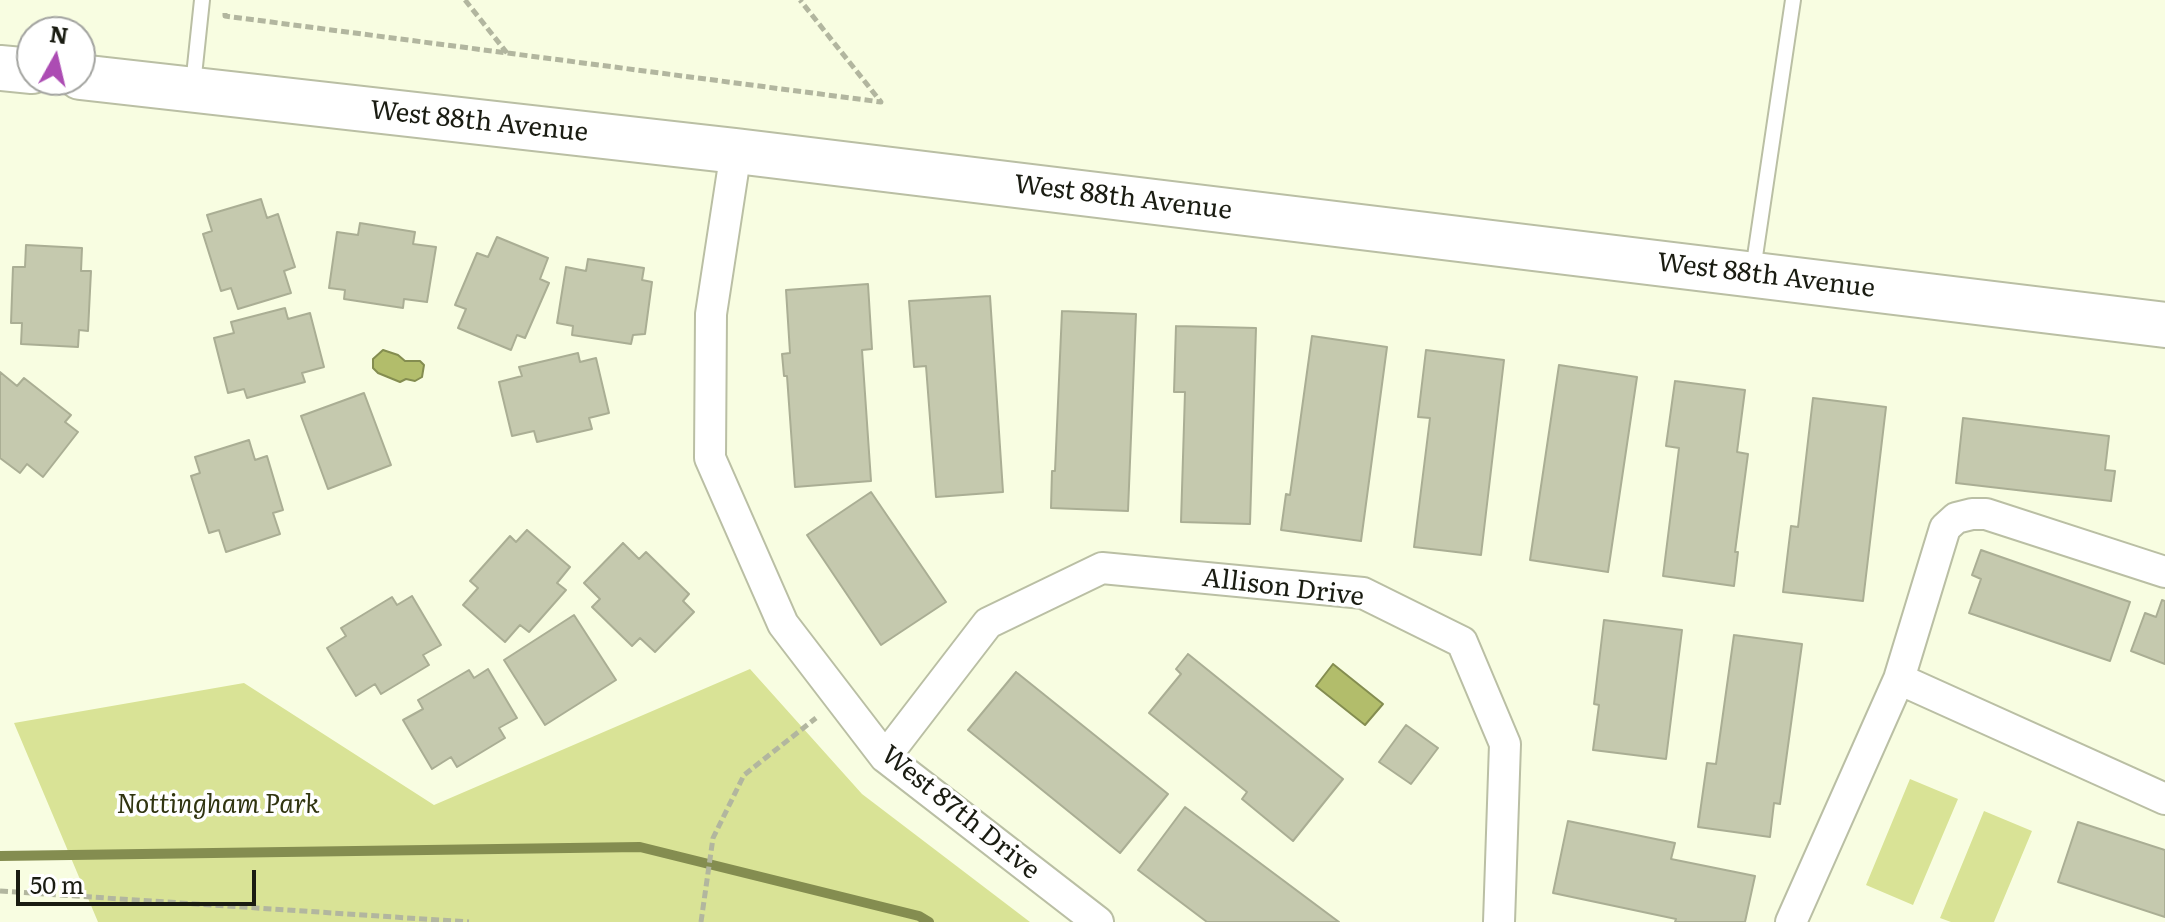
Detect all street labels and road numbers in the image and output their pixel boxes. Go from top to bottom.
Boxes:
street label: West 88th Avenue [368,95,590,149]
street label: West 88th Avenue [1012,169,1234,227]
street label: West 88th Avenue [1655,247,1877,305]
street label: Allison Drive [1200,563,1366,613]
street label: West 87th Drive [874,740,1046,886]

